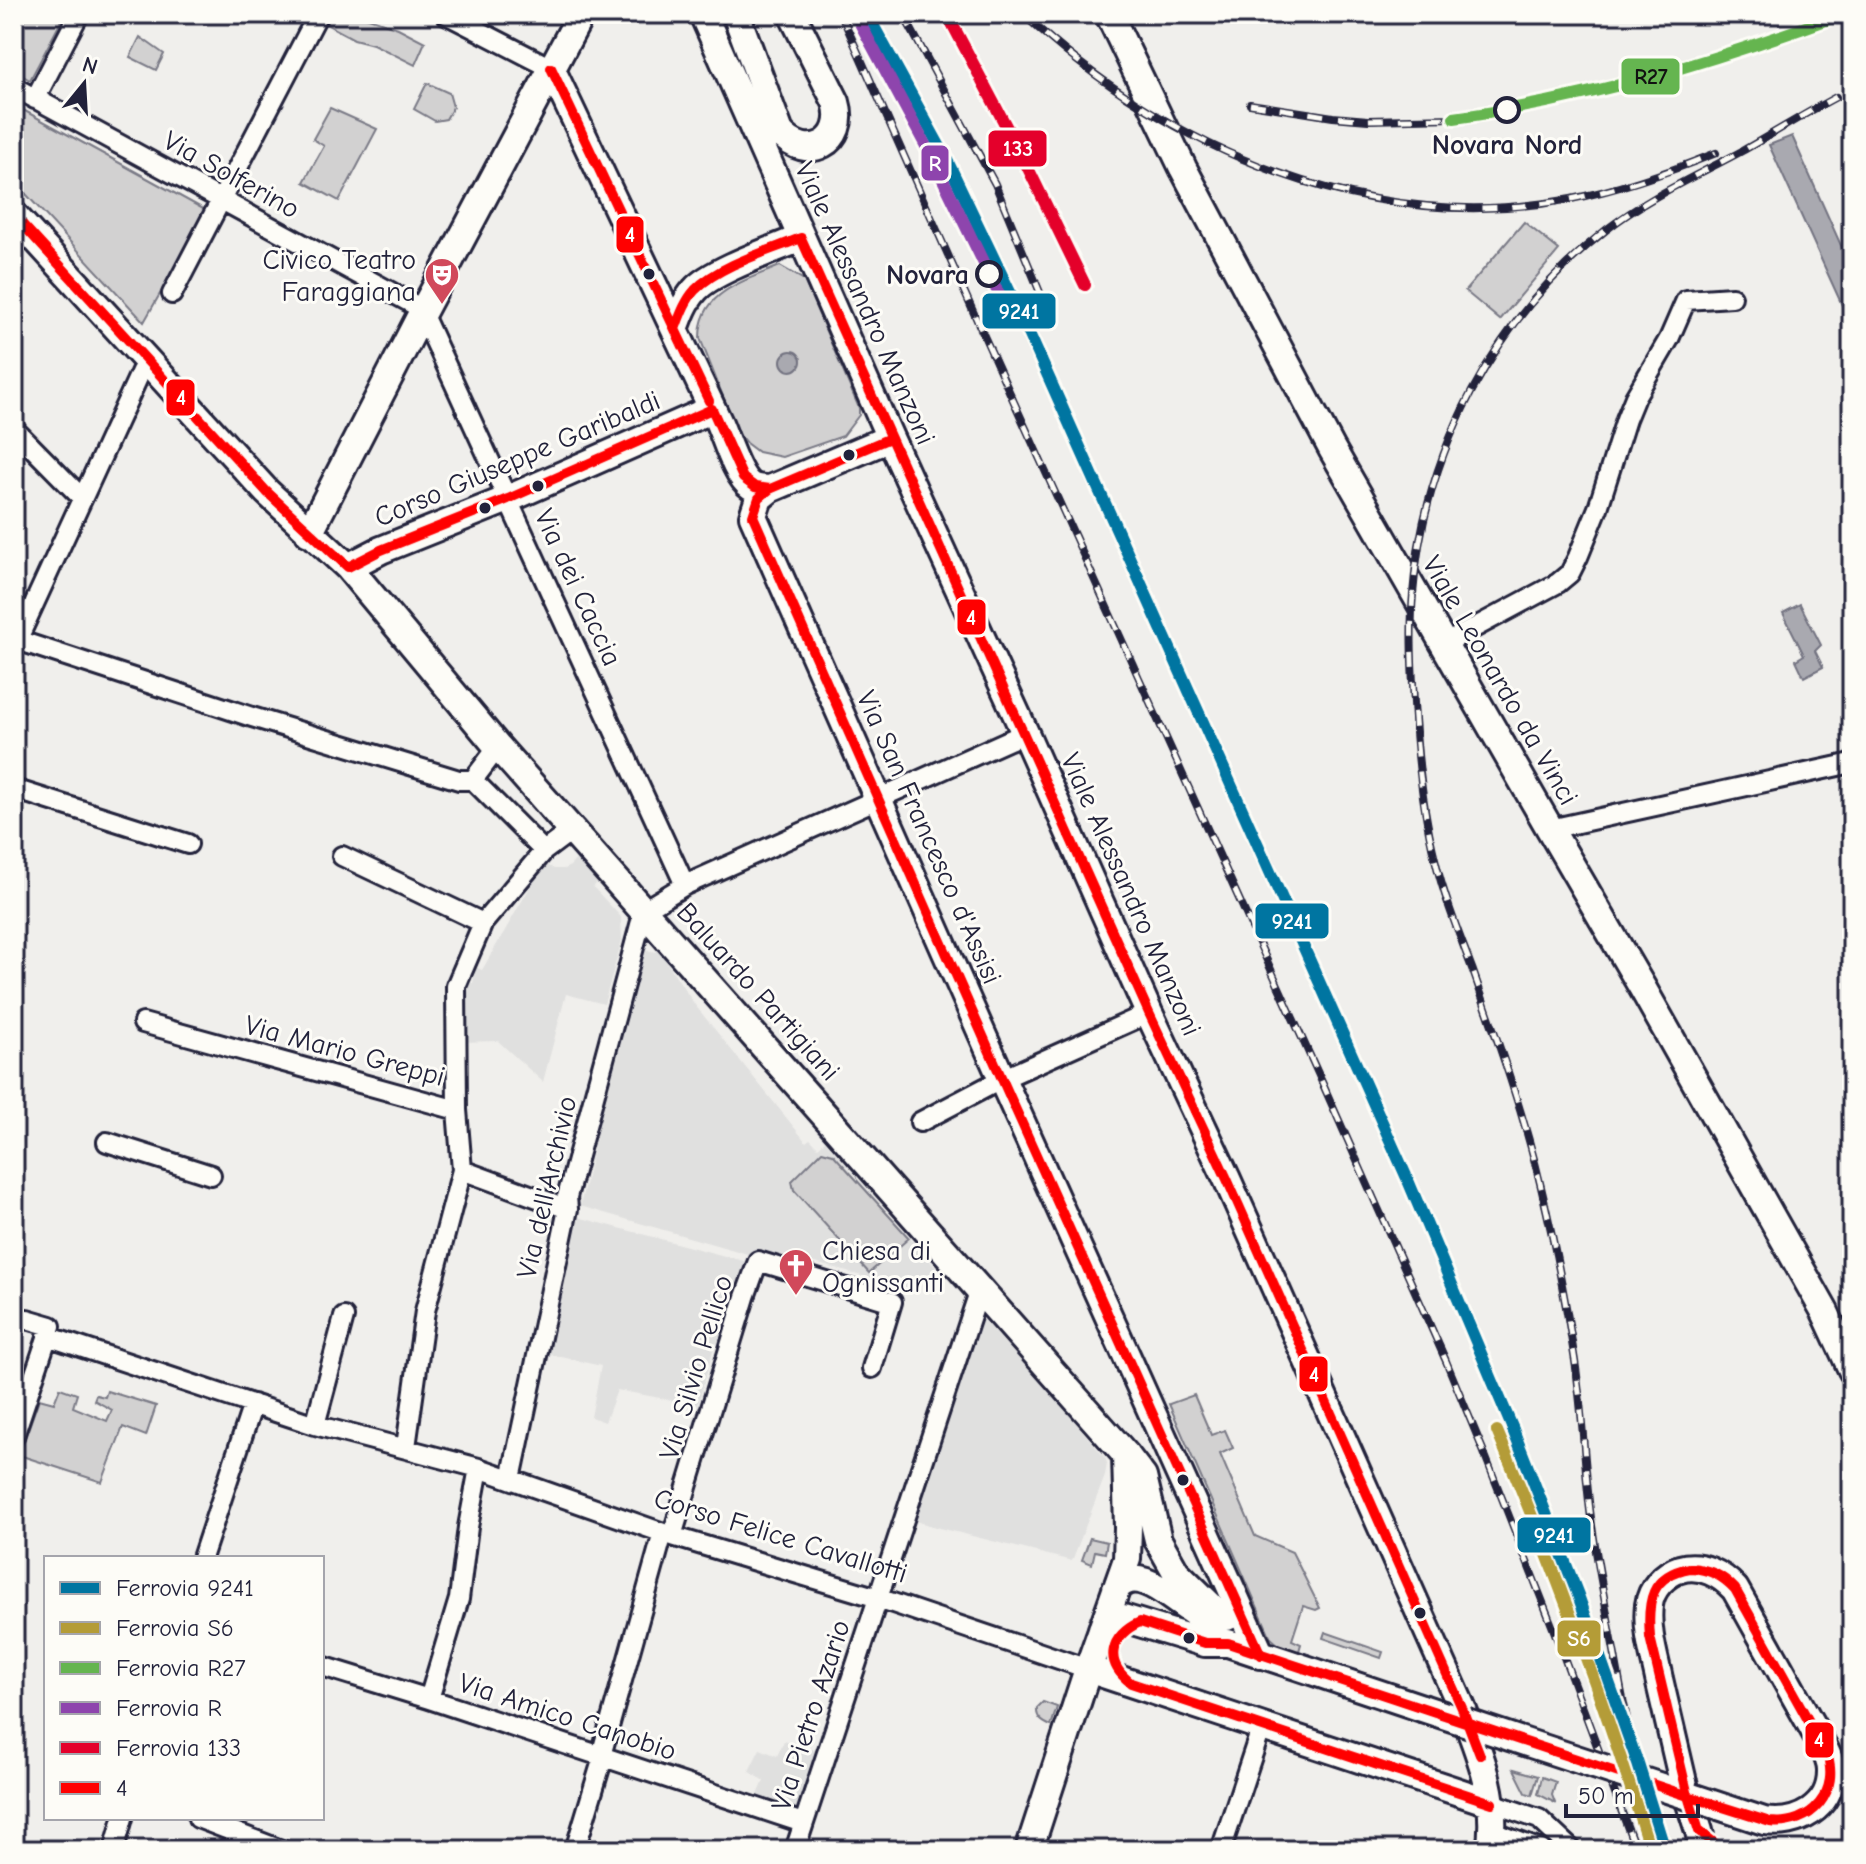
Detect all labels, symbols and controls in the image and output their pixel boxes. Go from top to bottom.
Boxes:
north arrow [44,44,124,124]
text: N [79,51,101,81]
line badge: R27 [1620,57,1681,96]
text: R27 [1634,64,1668,90]
marker: Novara Nord [1494,97,1520,123]
street label: Via Solferino [158,124,305,225]
line badge: 133 [987,129,1048,168]
place label: Novara Nord [1432,129,1582,161]
text: 133 [1003,136,1033,162]
line badge: R [920,144,950,182]
text: R [929,151,942,177]
street label: Viale Alessandro Manzoni [788,157,942,450]
line badge: 4 [615,215,645,254]
text: 4 [625,222,635,248]
place label: Civico Teatro Faraggiana [262,244,416,308]
theatre icon: Civico Teatro Faraggiana [423,256,461,306]
place label: Novara [886,259,969,291]
marker: Novara [976,261,1002,287]
unlabelled marker [641,266,657,282]
line badge: 9241 [981,292,1057,330]
text: 9241 [999,299,1039,325]
line badge: 4 [165,378,196,417]
street label: Corso Giuseppe Garibaldi [370,384,665,534]
text: 4 [176,385,186,411]
unlabelled marker [841,447,857,463]
unlabelled marker [530,478,546,494]
unlabelled marker [477,500,493,516]
street label: Via dei Caccia [528,504,628,671]
street label: Viale Leonardo da Vinci [1416,550,1585,811]
line badge: 4 [956,598,987,636]
text: 4 [966,605,976,631]
street label: Via San Francesco d'Assisi [850,686,1008,989]
street label: Viale Alessandro Manzoni [1054,748,1208,1041]
street label: Baluardo Partigiani [670,896,846,1087]
line badge: 9241 [1254,902,1330,940]
text: 9241 [1272,909,1312,935]
street label: Via Mario Greppi [241,1009,448,1093]
street label: Via dell'Archivio [510,1093,583,1281]
place label: Chiesa di Ognissanti [822,1235,944,1299]
church icon: Chiesa di Ognissanti [777,1247,815,1297]
street label: Via Silvio Pellico [653,1271,739,1463]
line badge: 4 [1298,1355,1329,1393]
text: 4 [1309,1362,1319,1388]
unlabelled marker [1175,1472,1191,1488]
street label: Corso Felice Cavallotti [650,1482,911,1590]
line badge: 9241 [1516,1516,1592,1554]
text: 9241 [1534,1523,1574,1549]
legend [44,1556,324,1820]
text: Ferrovia 9241 [116,1574,254,1602]
unlabelled marker [1412,1605,1428,1621]
text: Ferrovia S6 [116,1614,234,1642]
street label: Via Pietro Azario [765,1616,857,1815]
line badge: S6 [1556,1619,1602,1658]
text: S6 [1567,1626,1591,1652]
unlabelled marker [1181,1630,1197,1646]
text: Ferrovia R27 [116,1654,246,1682]
street label: Via Amico Canobio [455,1667,680,1767]
text: Ferrovia R [116,1694,222,1722]
line badge: 4 [1804,1721,1835,1759]
text: 4 [1814,1727,1824,1753]
text: Ferrovia 133 [116,1734,241,1762]
scale bar [1566,1768,1698,1818]
text: 4 [116,1774,128,1802]
text: 50 m [1578,1782,1634,1810]

